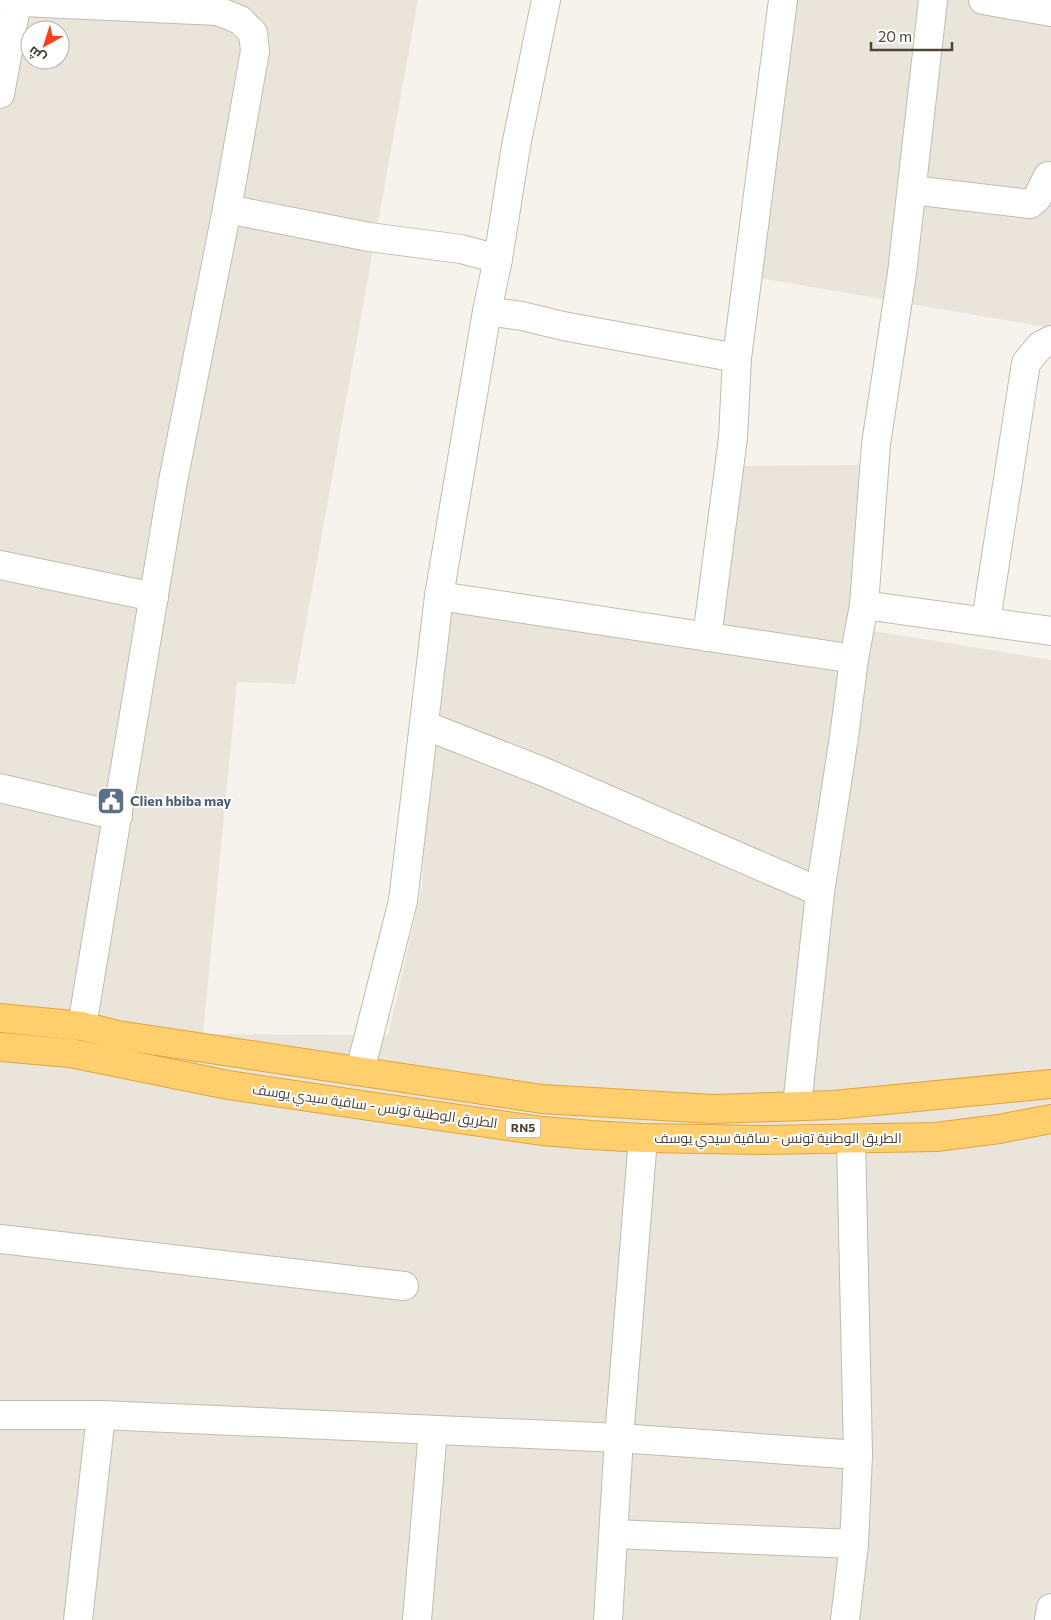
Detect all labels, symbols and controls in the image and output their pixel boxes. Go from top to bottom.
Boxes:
north arrow [20,20,70,70]
scale bar [871,20,952,52]
text: 20 m [878,27,912,45]
text: ش [24,42,49,68]
public building icon: Clien hbiba may [96,786,126,816]
place label: Clien hbiba may [130,792,231,809]
street label: الطريق الوطنية تونس - ساقية سيدي يوسف [251,1080,499,1135]
road number: RN5 [506,1118,540,1138]
street label: الطريق الوطنية تونس - ساقية سيدي يوسف [654,1129,902,1150]

